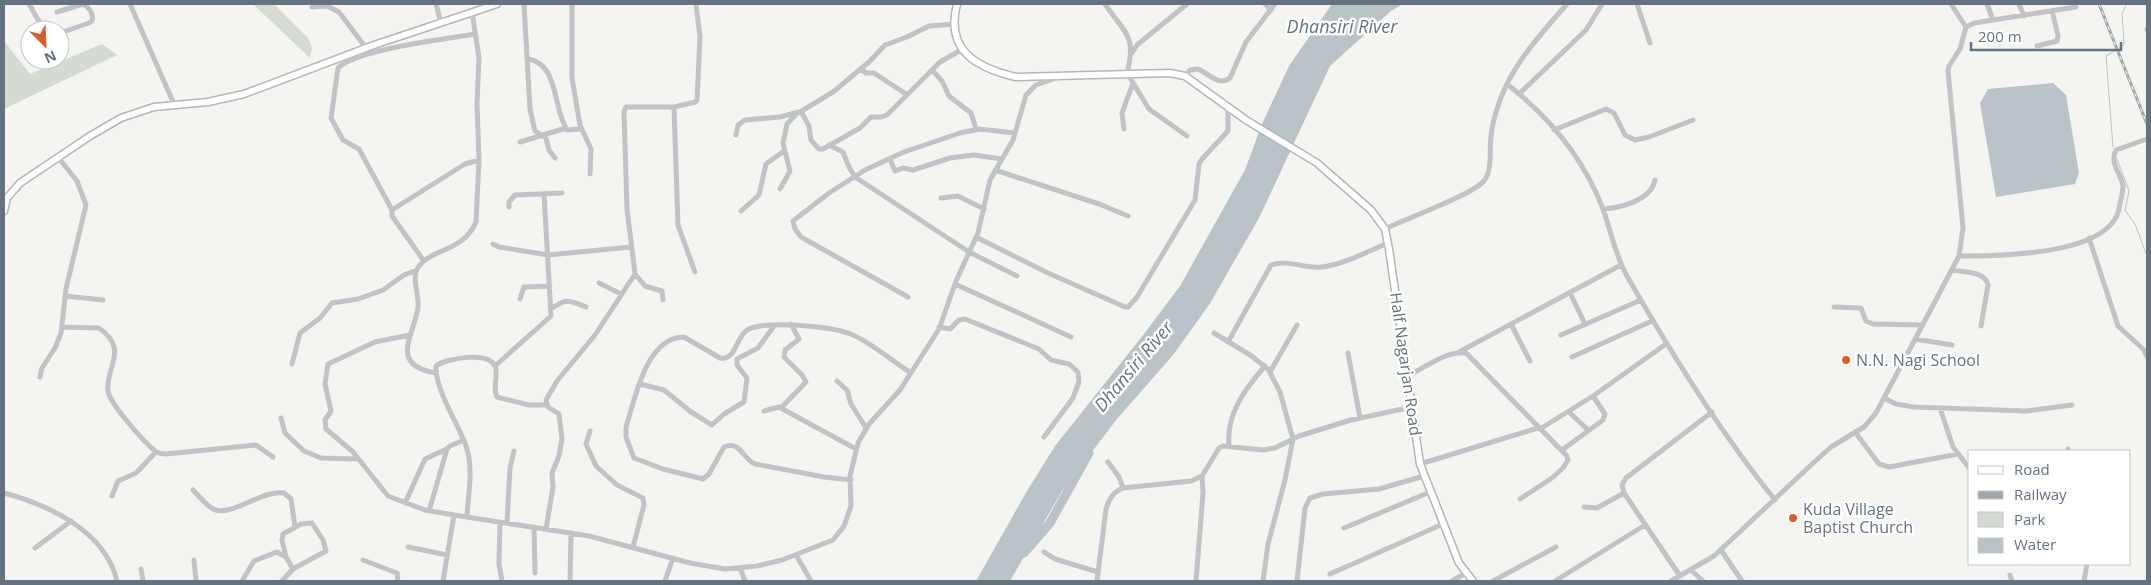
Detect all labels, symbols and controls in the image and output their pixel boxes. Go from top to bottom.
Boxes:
water label: Dhansiri River [1287,14,1398,38]
north arrow [20,20,70,70]
scale bar [1971,20,2121,52]
text: 200 m [1978,26,2022,46]
text: N [41,46,60,68]
street label: Half Nagarjan Road [1385,291,1427,437]
water label: Dhansiri River [1088,315,1178,416]
place label: N.N. Nagi School [1856,349,1980,371]
marker: N.N. Nagi School [1840,354,1852,366]
legend [1968,450,2131,565]
text: Road [2014,459,2050,479]
text: Railway [2014,484,2067,504]
place label: Kuda Village Baptist Church [1803,498,1913,538]
text: Park [2014,509,2045,529]
marker: Kuda Village Baptist Church [1787,512,1799,524]
text: Water [2014,534,2056,554]

